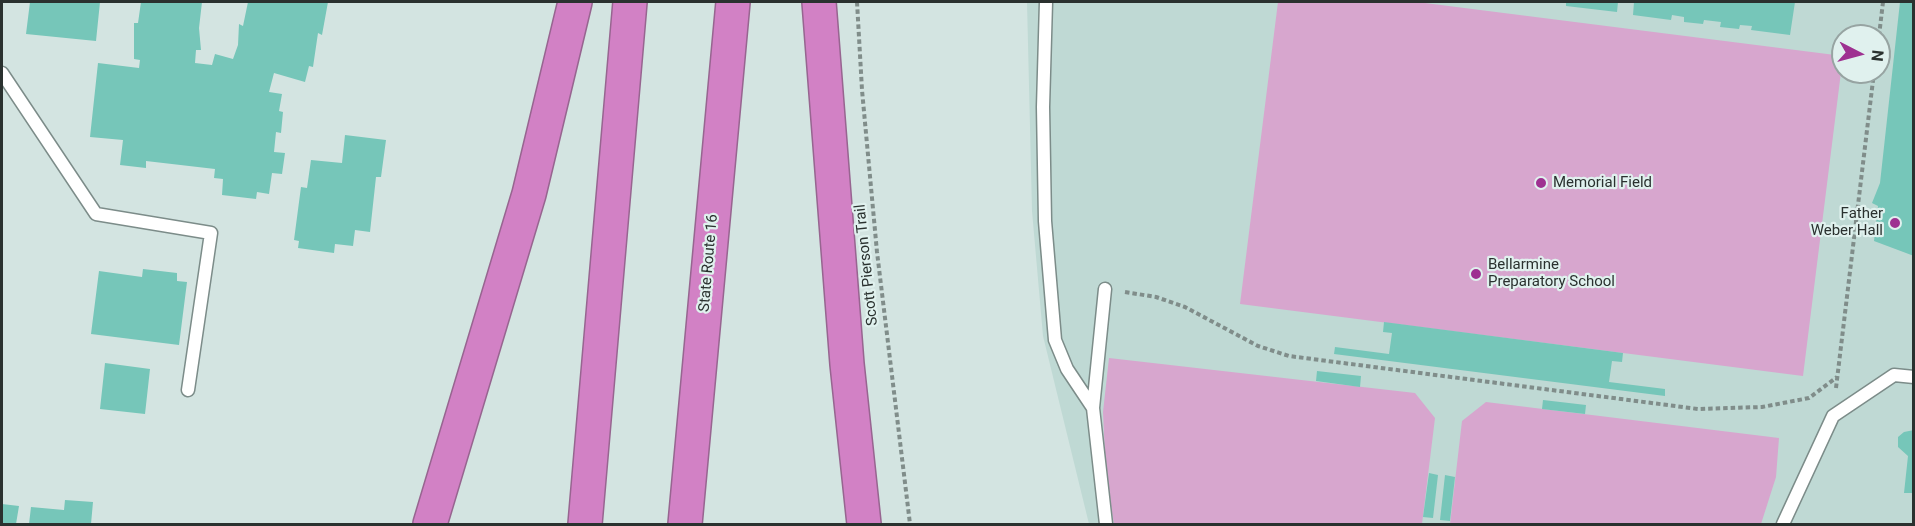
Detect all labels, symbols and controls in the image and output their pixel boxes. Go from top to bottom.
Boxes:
north arrow [1831,24,1891,84]
text: N [1867,49,1887,62]
place label: Memorial Field [1553,174,1652,192]
marker: Memorial Field [1534,176,1548,190]
street label: Scott Pierson Trail [852,203,882,327]
place label: Father Weber Hall [1811,205,1883,240]
street label: State Route 16 [696,213,722,313]
marker: Father Weber Hall [1888,216,1902,230]
place label: Bellarmine Preparatory School [1488,256,1615,291]
marker: Bellarmine Preparatory School [1469,267,1483,281]

